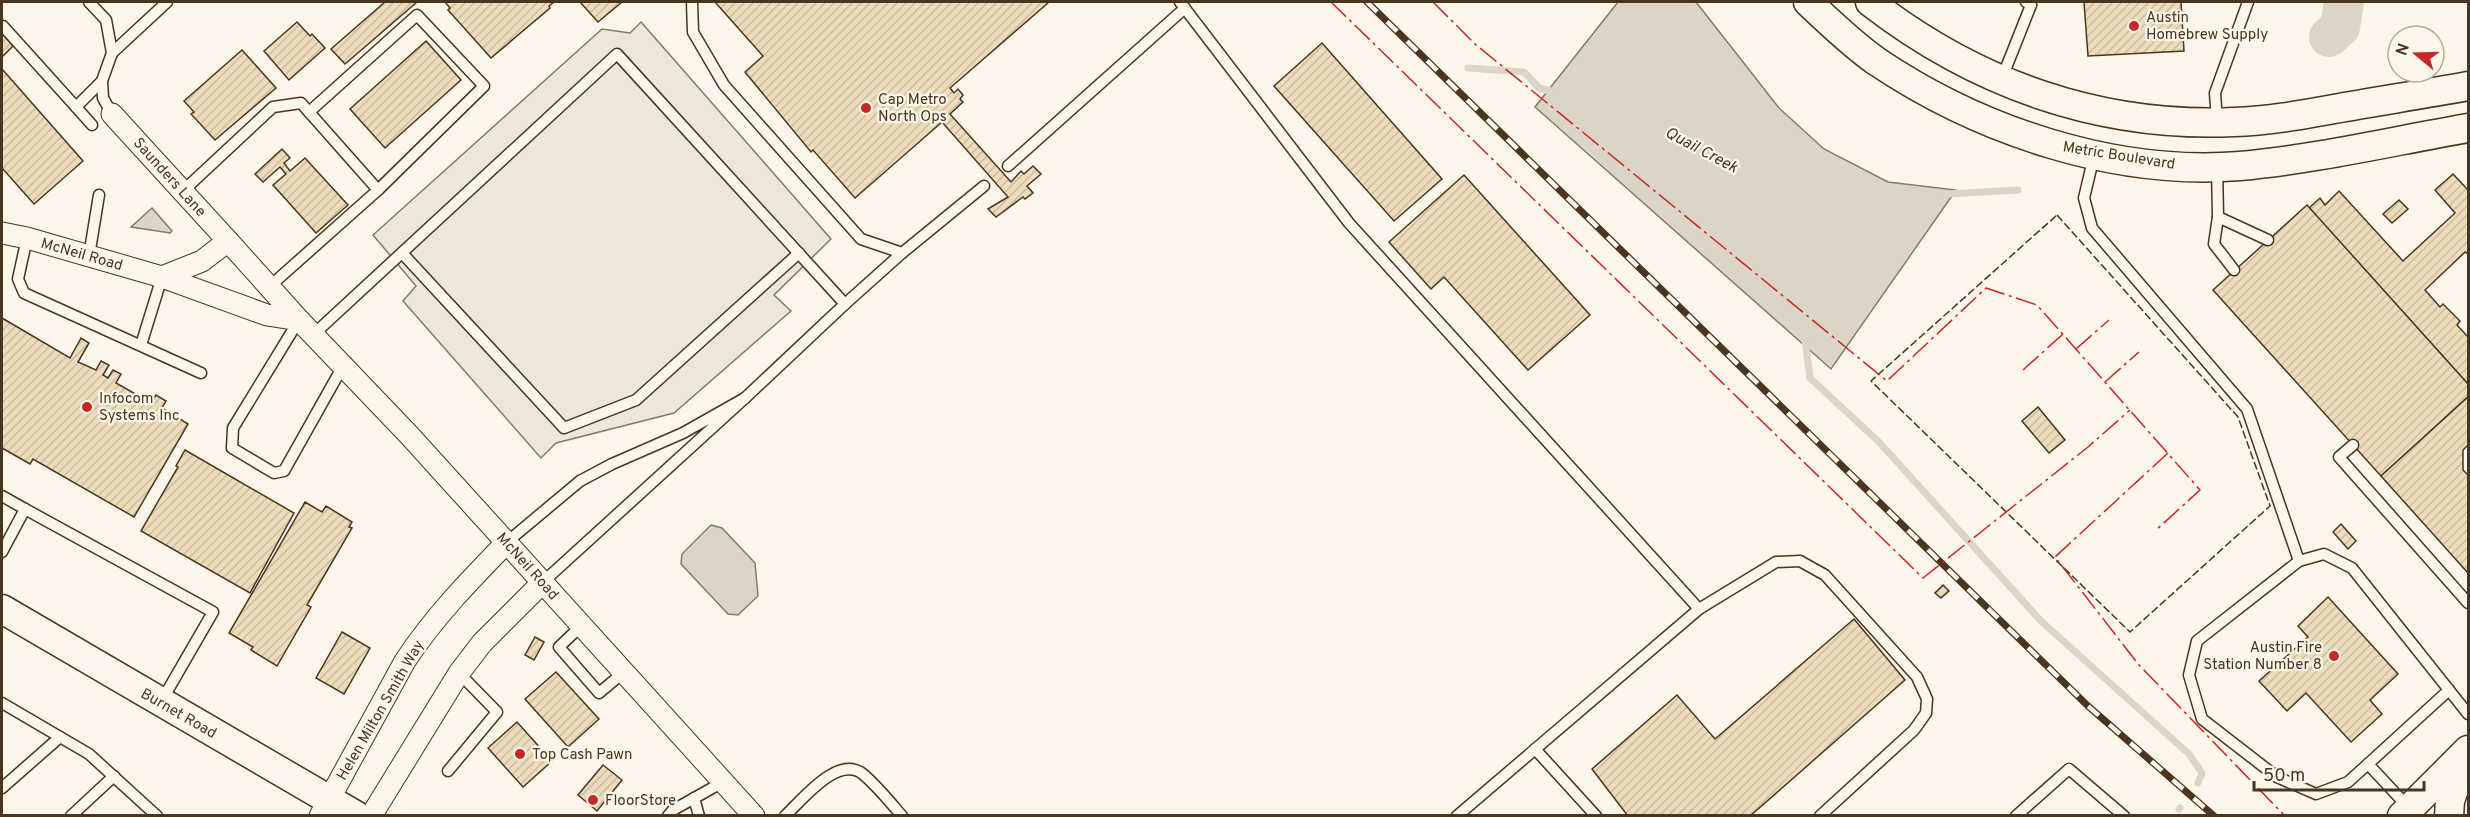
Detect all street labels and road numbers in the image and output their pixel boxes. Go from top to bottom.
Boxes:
street label: Saunders Lane [128,134,209,222]
street label: Metric Boulevard [2061,138,2176,175]
street label: McNeil Road [38,235,125,276]
street label: McNeil Road [492,529,562,605]
street label: Helen Milton Smith Way [333,637,429,784]
street label: Burnet Road [137,685,220,744]

